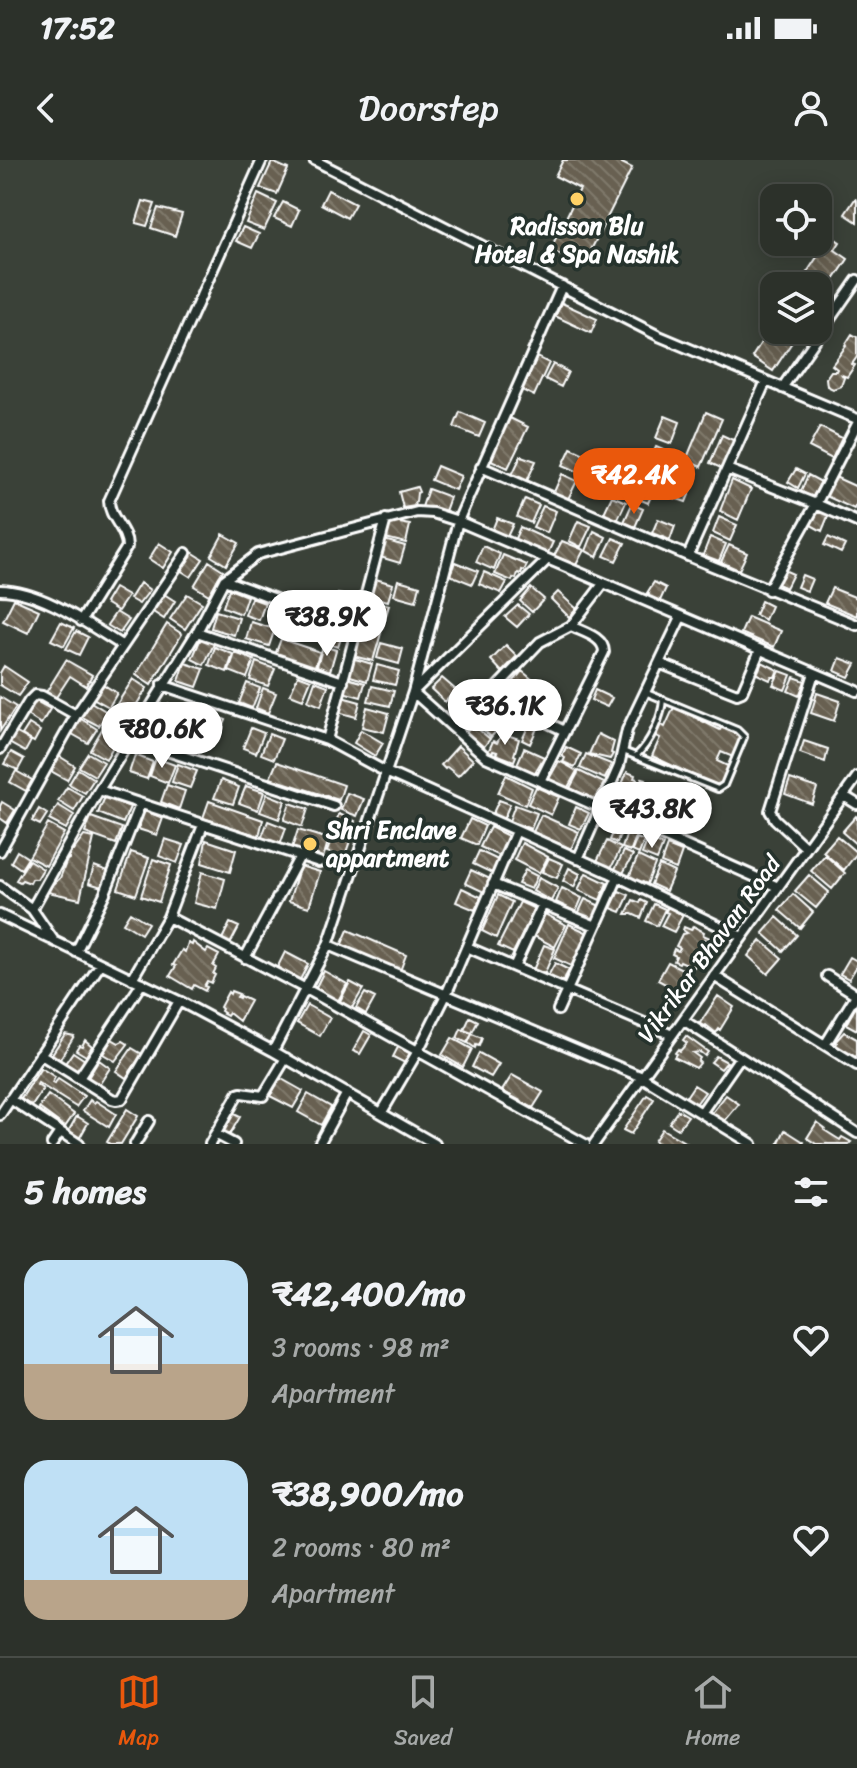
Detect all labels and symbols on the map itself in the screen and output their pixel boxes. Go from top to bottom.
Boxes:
marker: Radisson Blu Hotel & Spa Nashik [568,190,586,208]
place label: Radisson Blu Hotel & Spa Nashik [475,205,679,275]
pin: ₹42.4K [569,448,699,516]
pin: ₹38.9K [262,590,392,658]
pin: ₹36.1K [440,679,570,747]
pin: ₹80.6K [97,702,227,770]
pin: ₹43.8K [587,782,717,850]
place label: Shri Enclave appartment [325,809,457,879]
marker: Shri Enclave appartment [301,835,319,853]
street label: Vikrikar Bhavan Road [626,845,793,1052]

